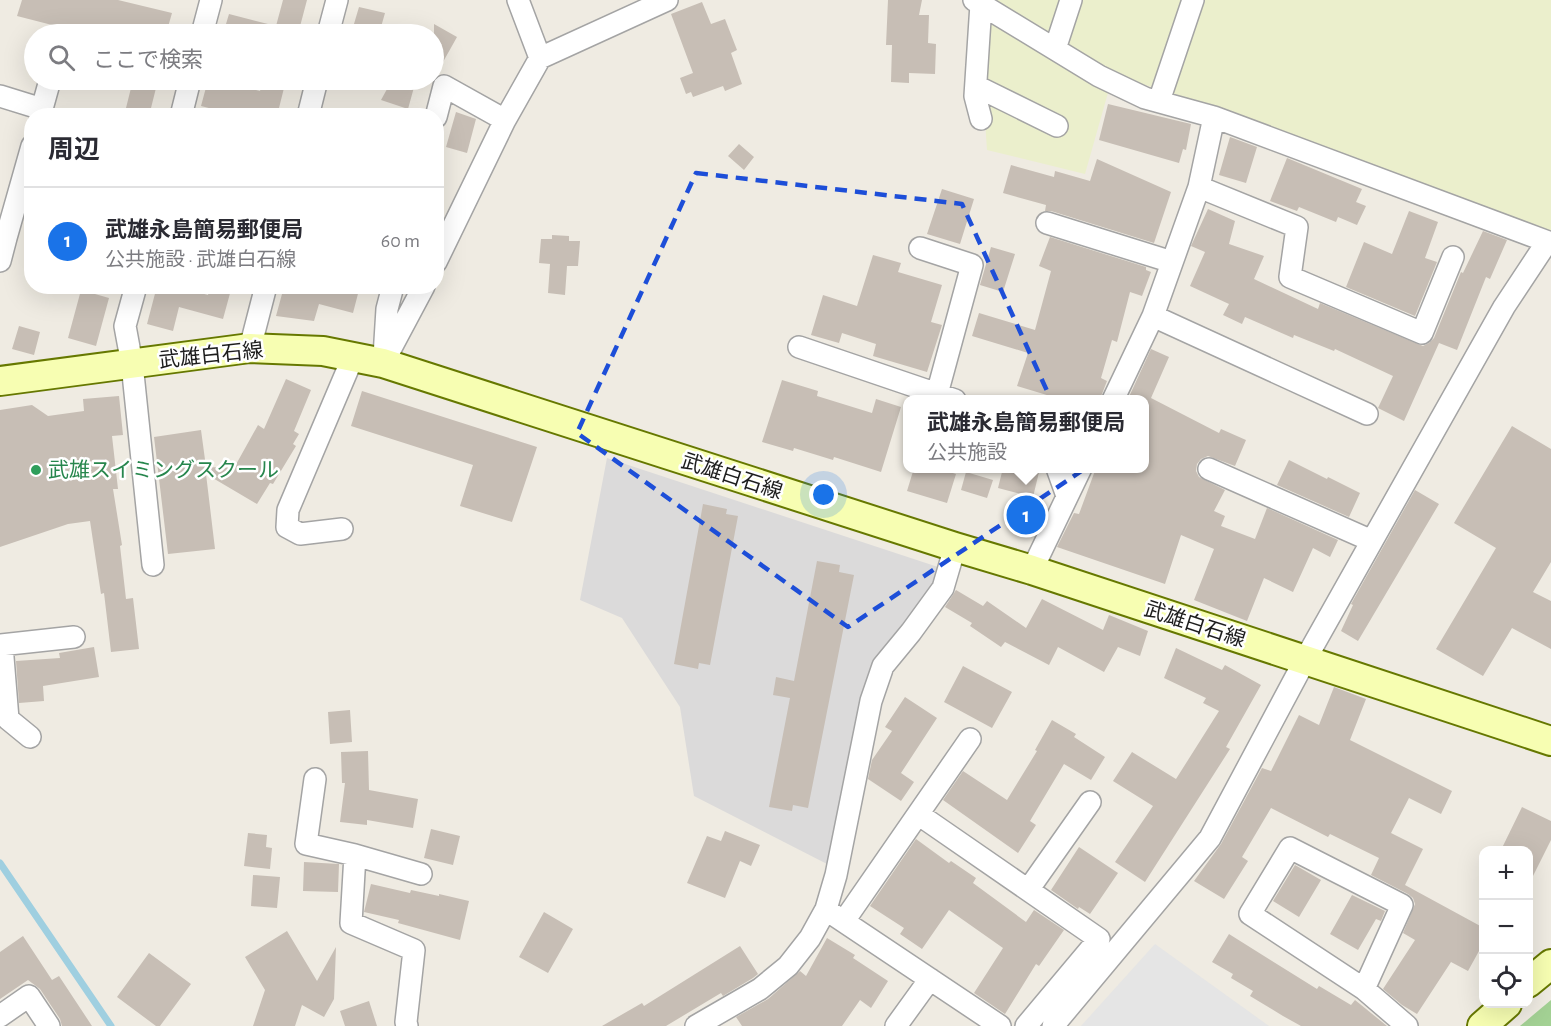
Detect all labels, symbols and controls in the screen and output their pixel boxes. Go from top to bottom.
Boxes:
search box [24,24,444,90]
icon: search [45,41,78,74]
text: ここで検索 [93,49,203,71]
text: 周辺 [48,137,100,163]
text: 武雄永島簡易郵便局 [105,219,303,241]
text: 1 [64,231,71,251]
text: 60 m [381,231,420,251]
text: 公共施設 · 武雄白石線 [105,250,296,270]
street label: 武雄白石線 [158,339,264,371]
popup [903,395,1149,473]
text: 武雄永島簡易郵便局 [927,412,1125,434]
text: 公共施設 [927,443,1007,463]
street label: 武雄白石線 [679,449,785,503]
place label: 武雄スイミングスクール [48,459,279,481]
marker: 武雄スイミングスクール [29,463,43,477]
your location [809,480,838,509]
pin: 1 [1006,492,1046,538]
street label: 武雄白石線 [1142,597,1248,651]
map controls [1479,846,1533,1008]
button: + [1479,846,1533,900]
button: − [1479,900,1533,954]
button: locate [1479,954,1533,1008]

